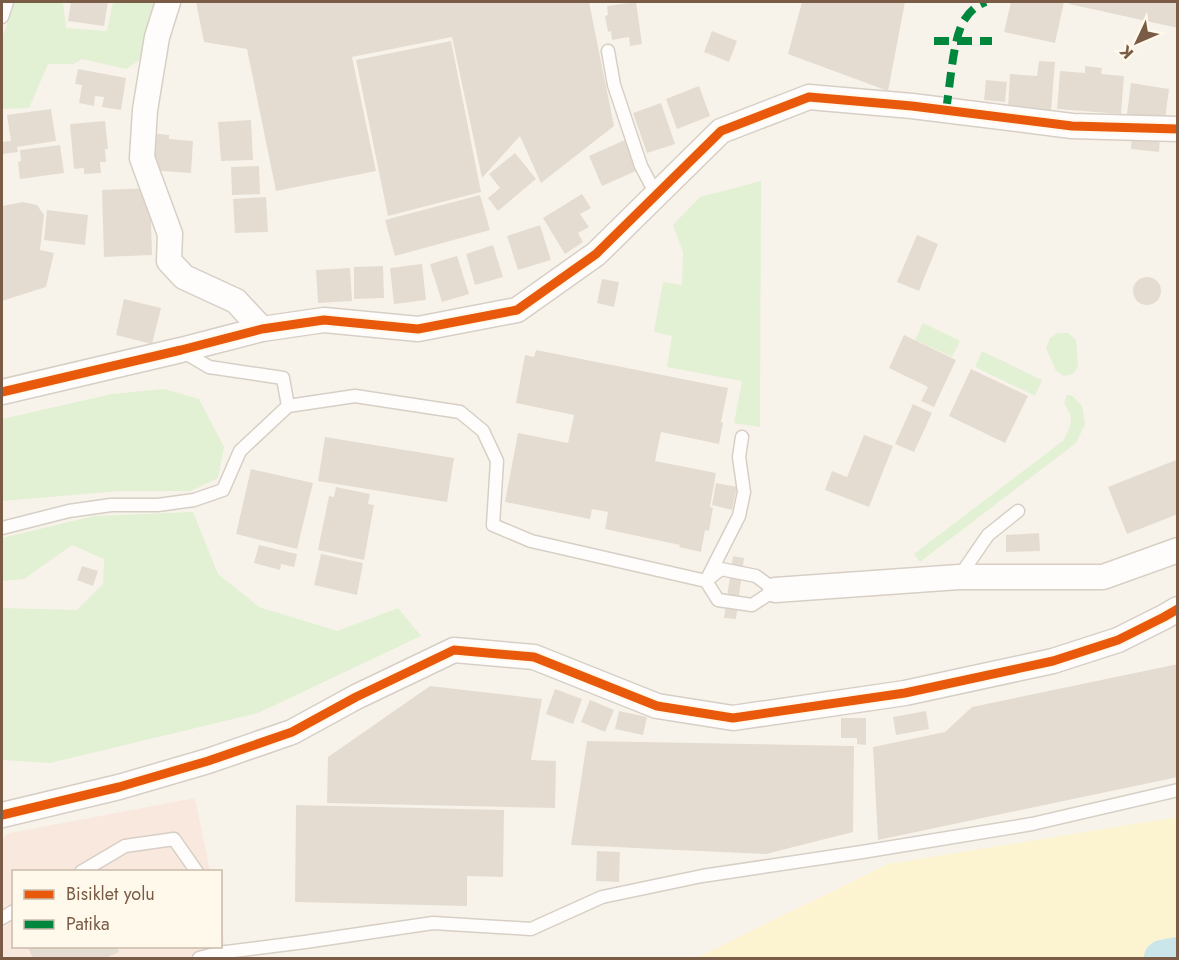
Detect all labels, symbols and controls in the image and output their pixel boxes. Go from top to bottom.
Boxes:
north arrow [1107,12,1167,72]
text: K [1114,39,1139,64]
legend [12,870,222,948]
text: Bisiklet yolu [66,881,155,907]
text: Patika [66,911,110,937]

